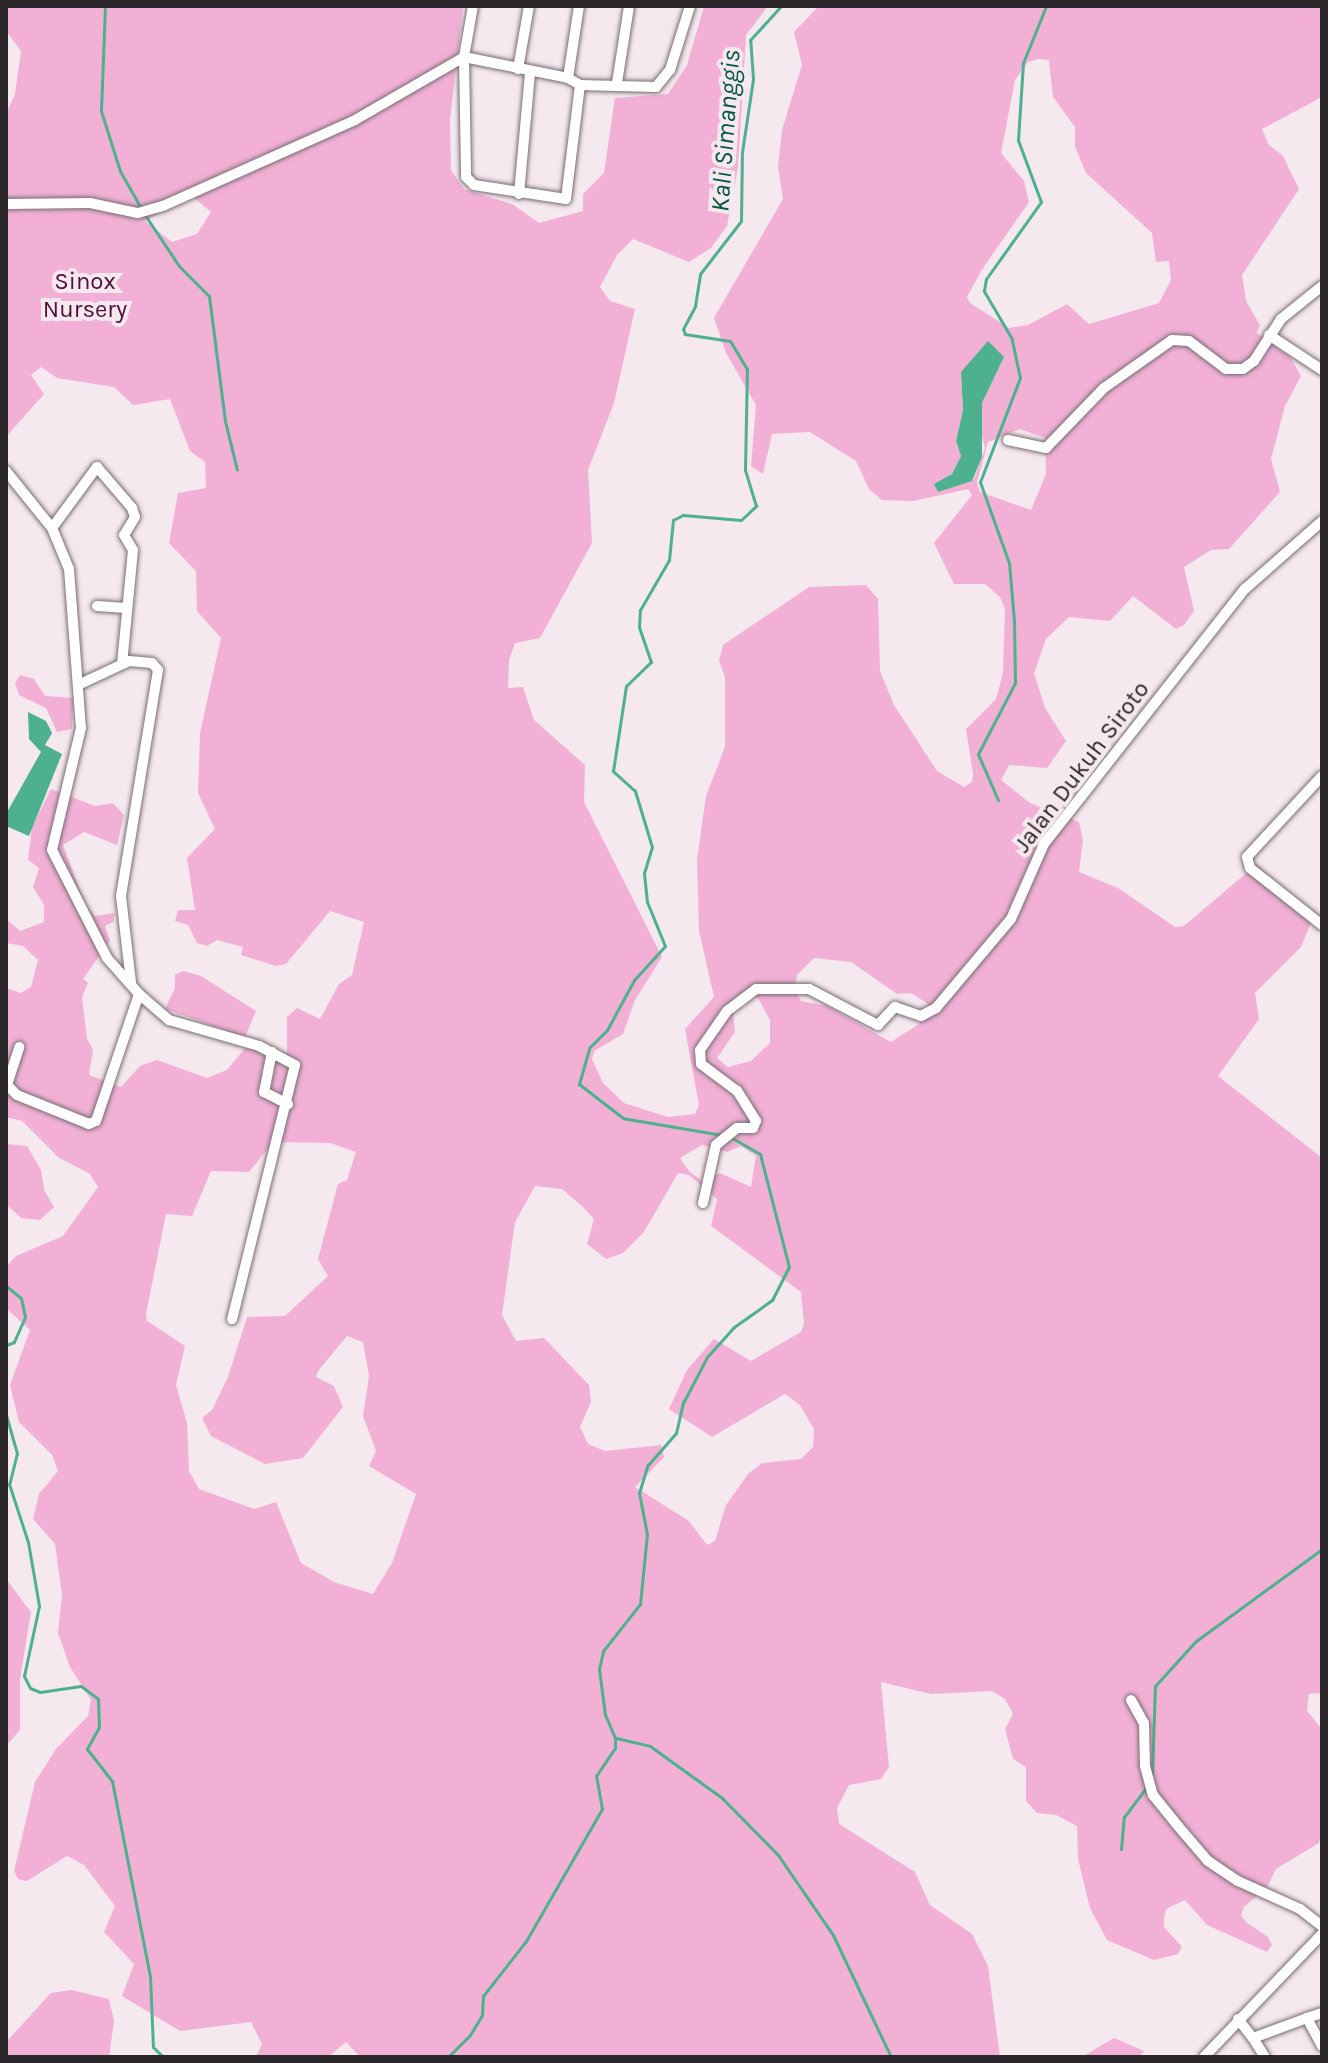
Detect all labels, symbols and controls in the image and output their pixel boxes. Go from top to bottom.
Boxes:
water label: Kali Simanggis [705,49,747,213]
park label: Sinox Nursery [43,268,127,324]
street label: Jalan Dukuh Siroto [1008,676,1156,858]

